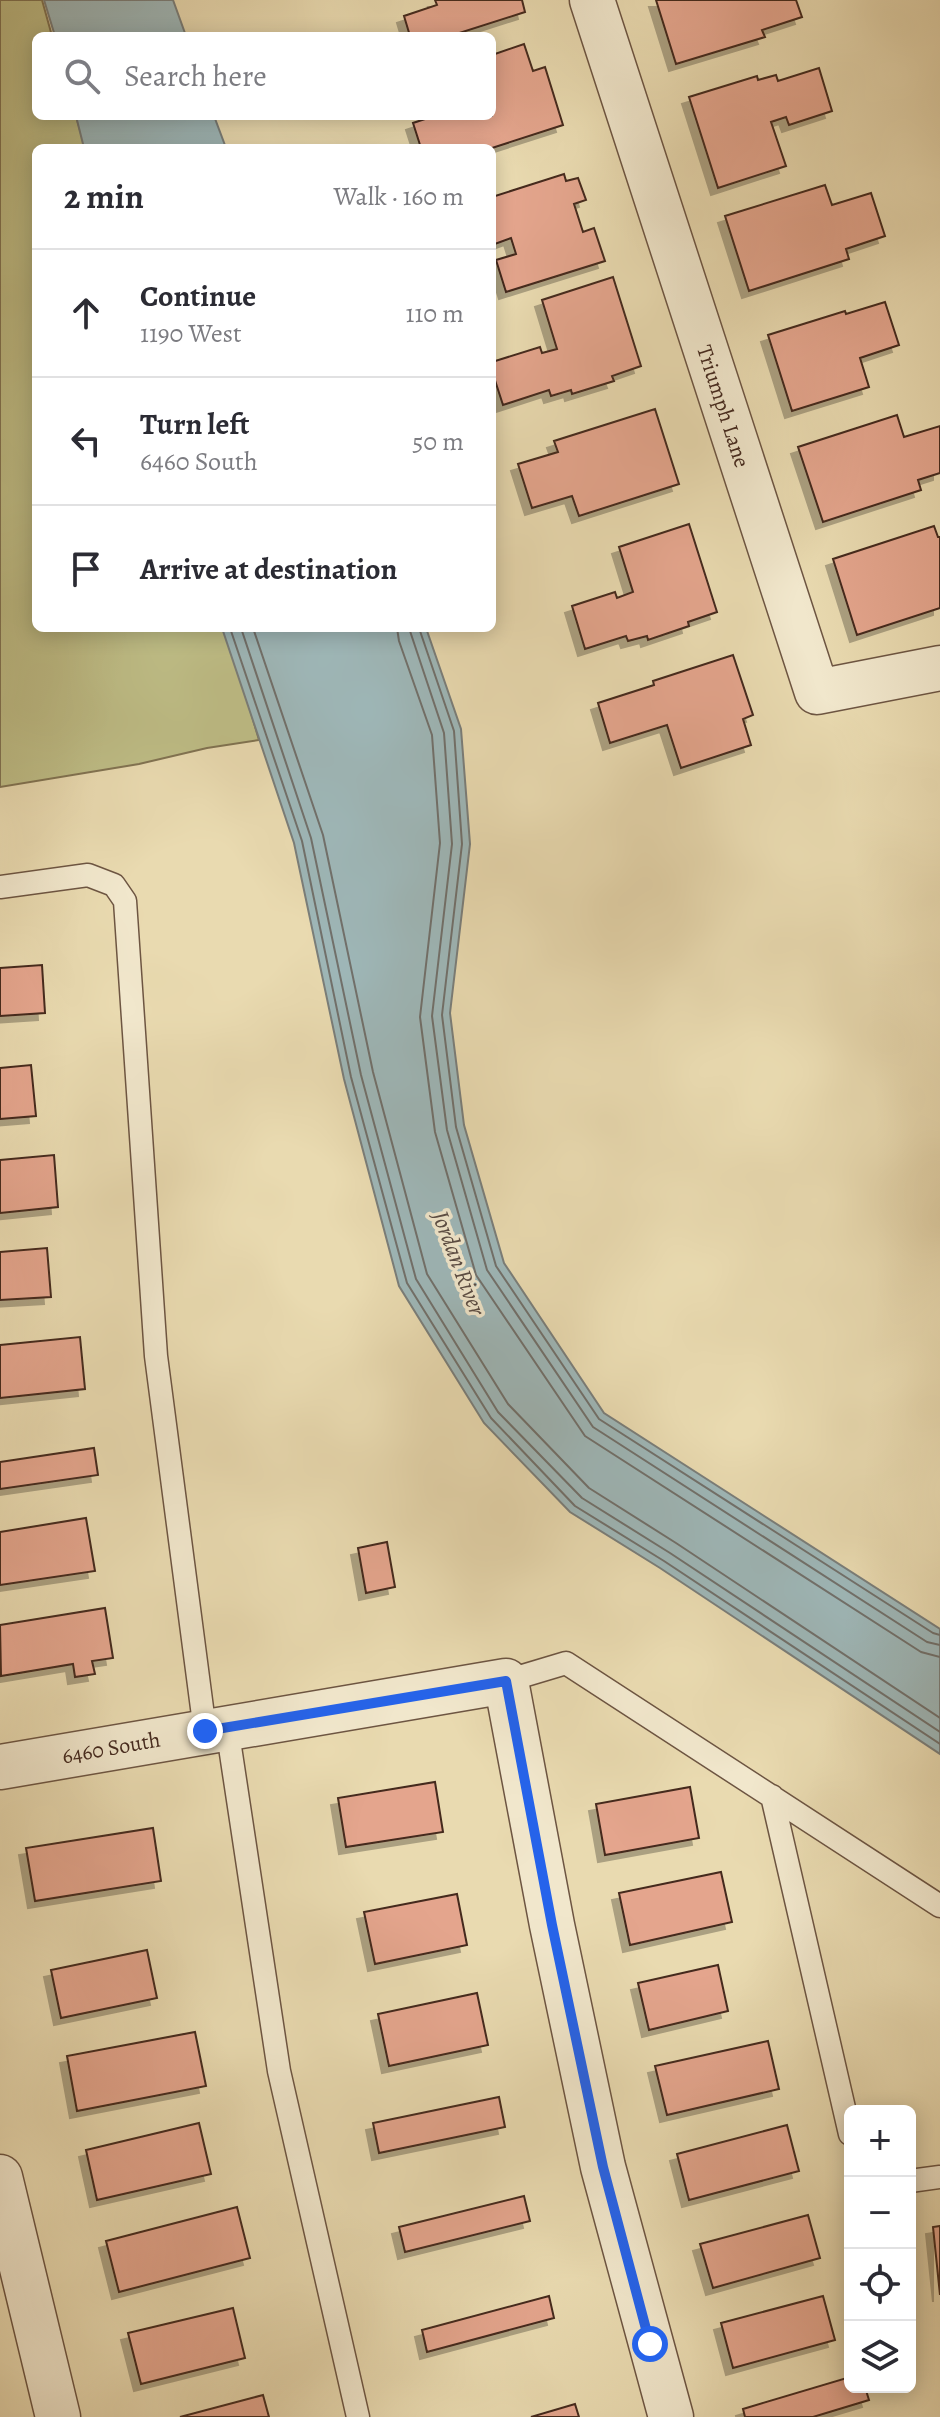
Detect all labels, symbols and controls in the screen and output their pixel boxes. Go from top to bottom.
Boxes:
search box [32,32,496,120]
icon: search [60,54,104,98]
text: Search here [124,56,267,96]
text: 2 min [64,173,144,220]
text: Walk · 160 m [333,179,464,214]
text: Continue [140,276,256,316]
icon: ahead [64,291,108,335]
text: 110 m [406,296,464,331]
text: 1190 West [140,316,242,351]
street label: Triumph Lane [689,341,757,471]
text: Turn left [140,404,249,444]
icon: left [64,419,108,463]
text: 50 m [412,424,464,459]
text: 6460 South [140,444,258,479]
icon: arrive [64,547,108,591]
text: Arrive at destination [140,549,397,589]
water label: Jordan River [424,1205,494,1320]
route end [187,1713,223,1749]
street label: 6460 South [60,1725,163,1771]
map controls [844,2105,916,2393]
button: + [844,2105,916,2177]
button: − [844,2177,916,2249]
button: locate [844,2249,916,2321]
button: layers [844,2321,916,2393]
route start [632,2326,668,2362]

